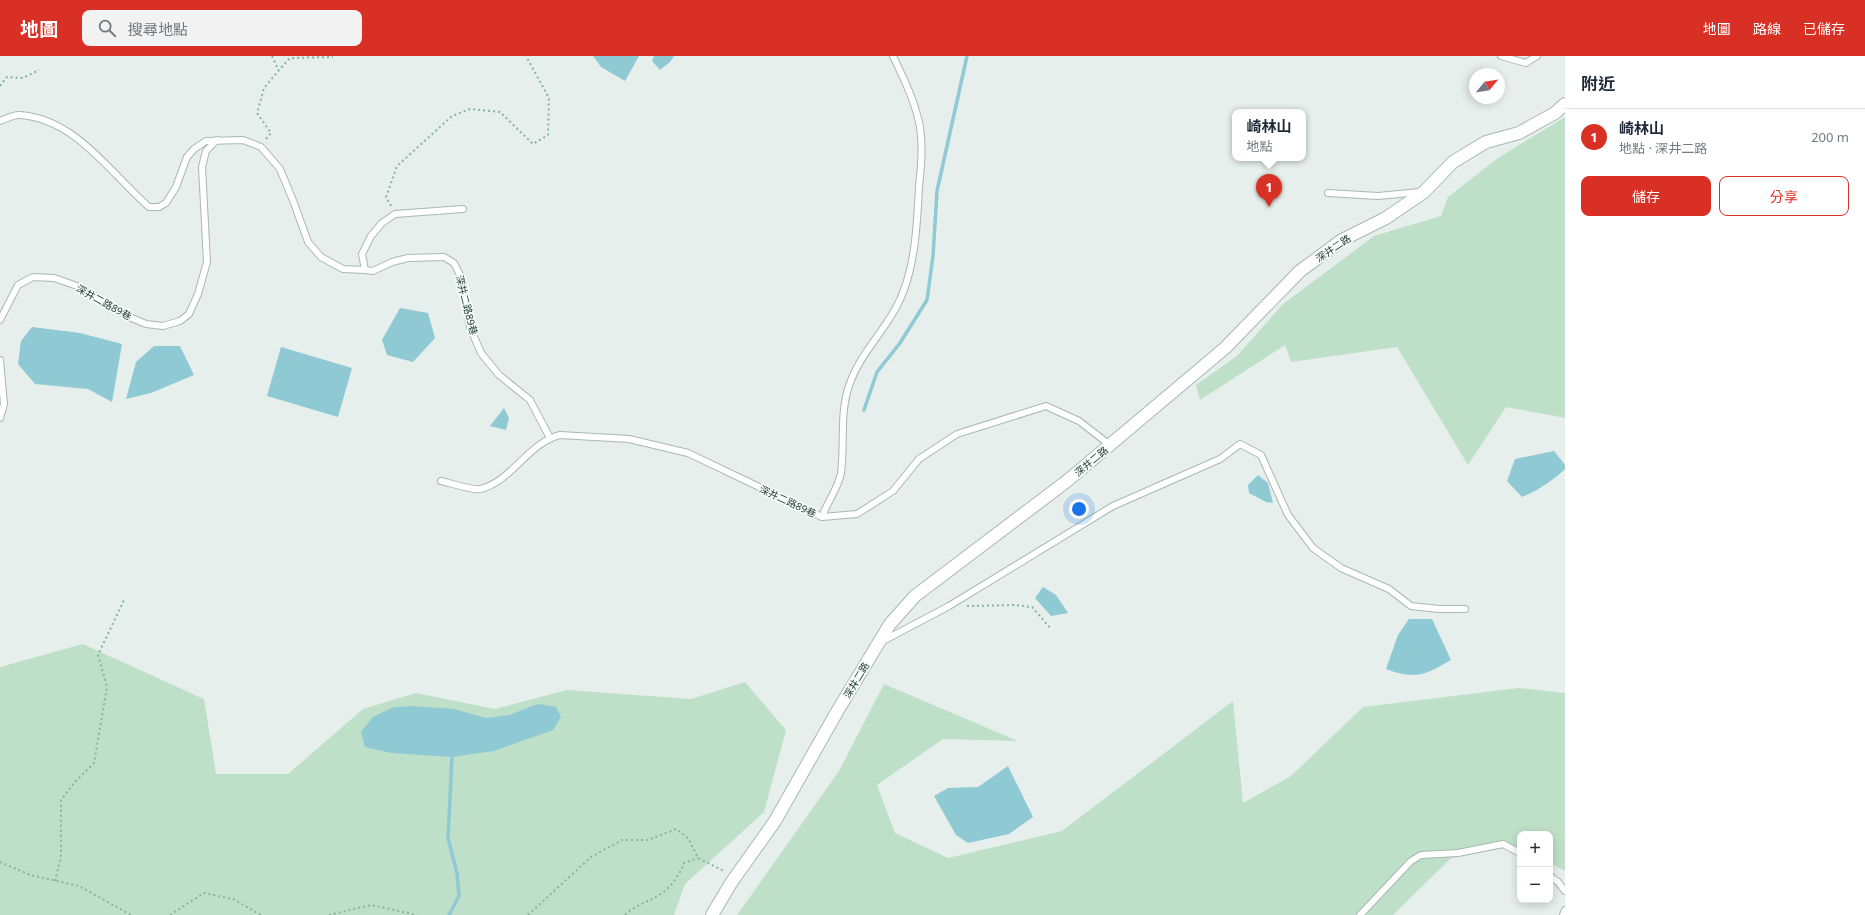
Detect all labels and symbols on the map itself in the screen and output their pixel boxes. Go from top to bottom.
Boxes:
north arrow [1469,68,1505,104]
pin: 1 [1256,174,1282,207]
street label: 深井二路 [1313,231,1353,265]
street label: 深井二路89巷 [453,273,481,337]
street label: 深井二路89巷 [74,281,134,323]
street label: 深井二路 [1071,443,1111,479]
street label: 深井二路89巷 [757,482,819,520]
your location [1069,499,1089,519]
street label: 深井二路 [840,659,872,701]

